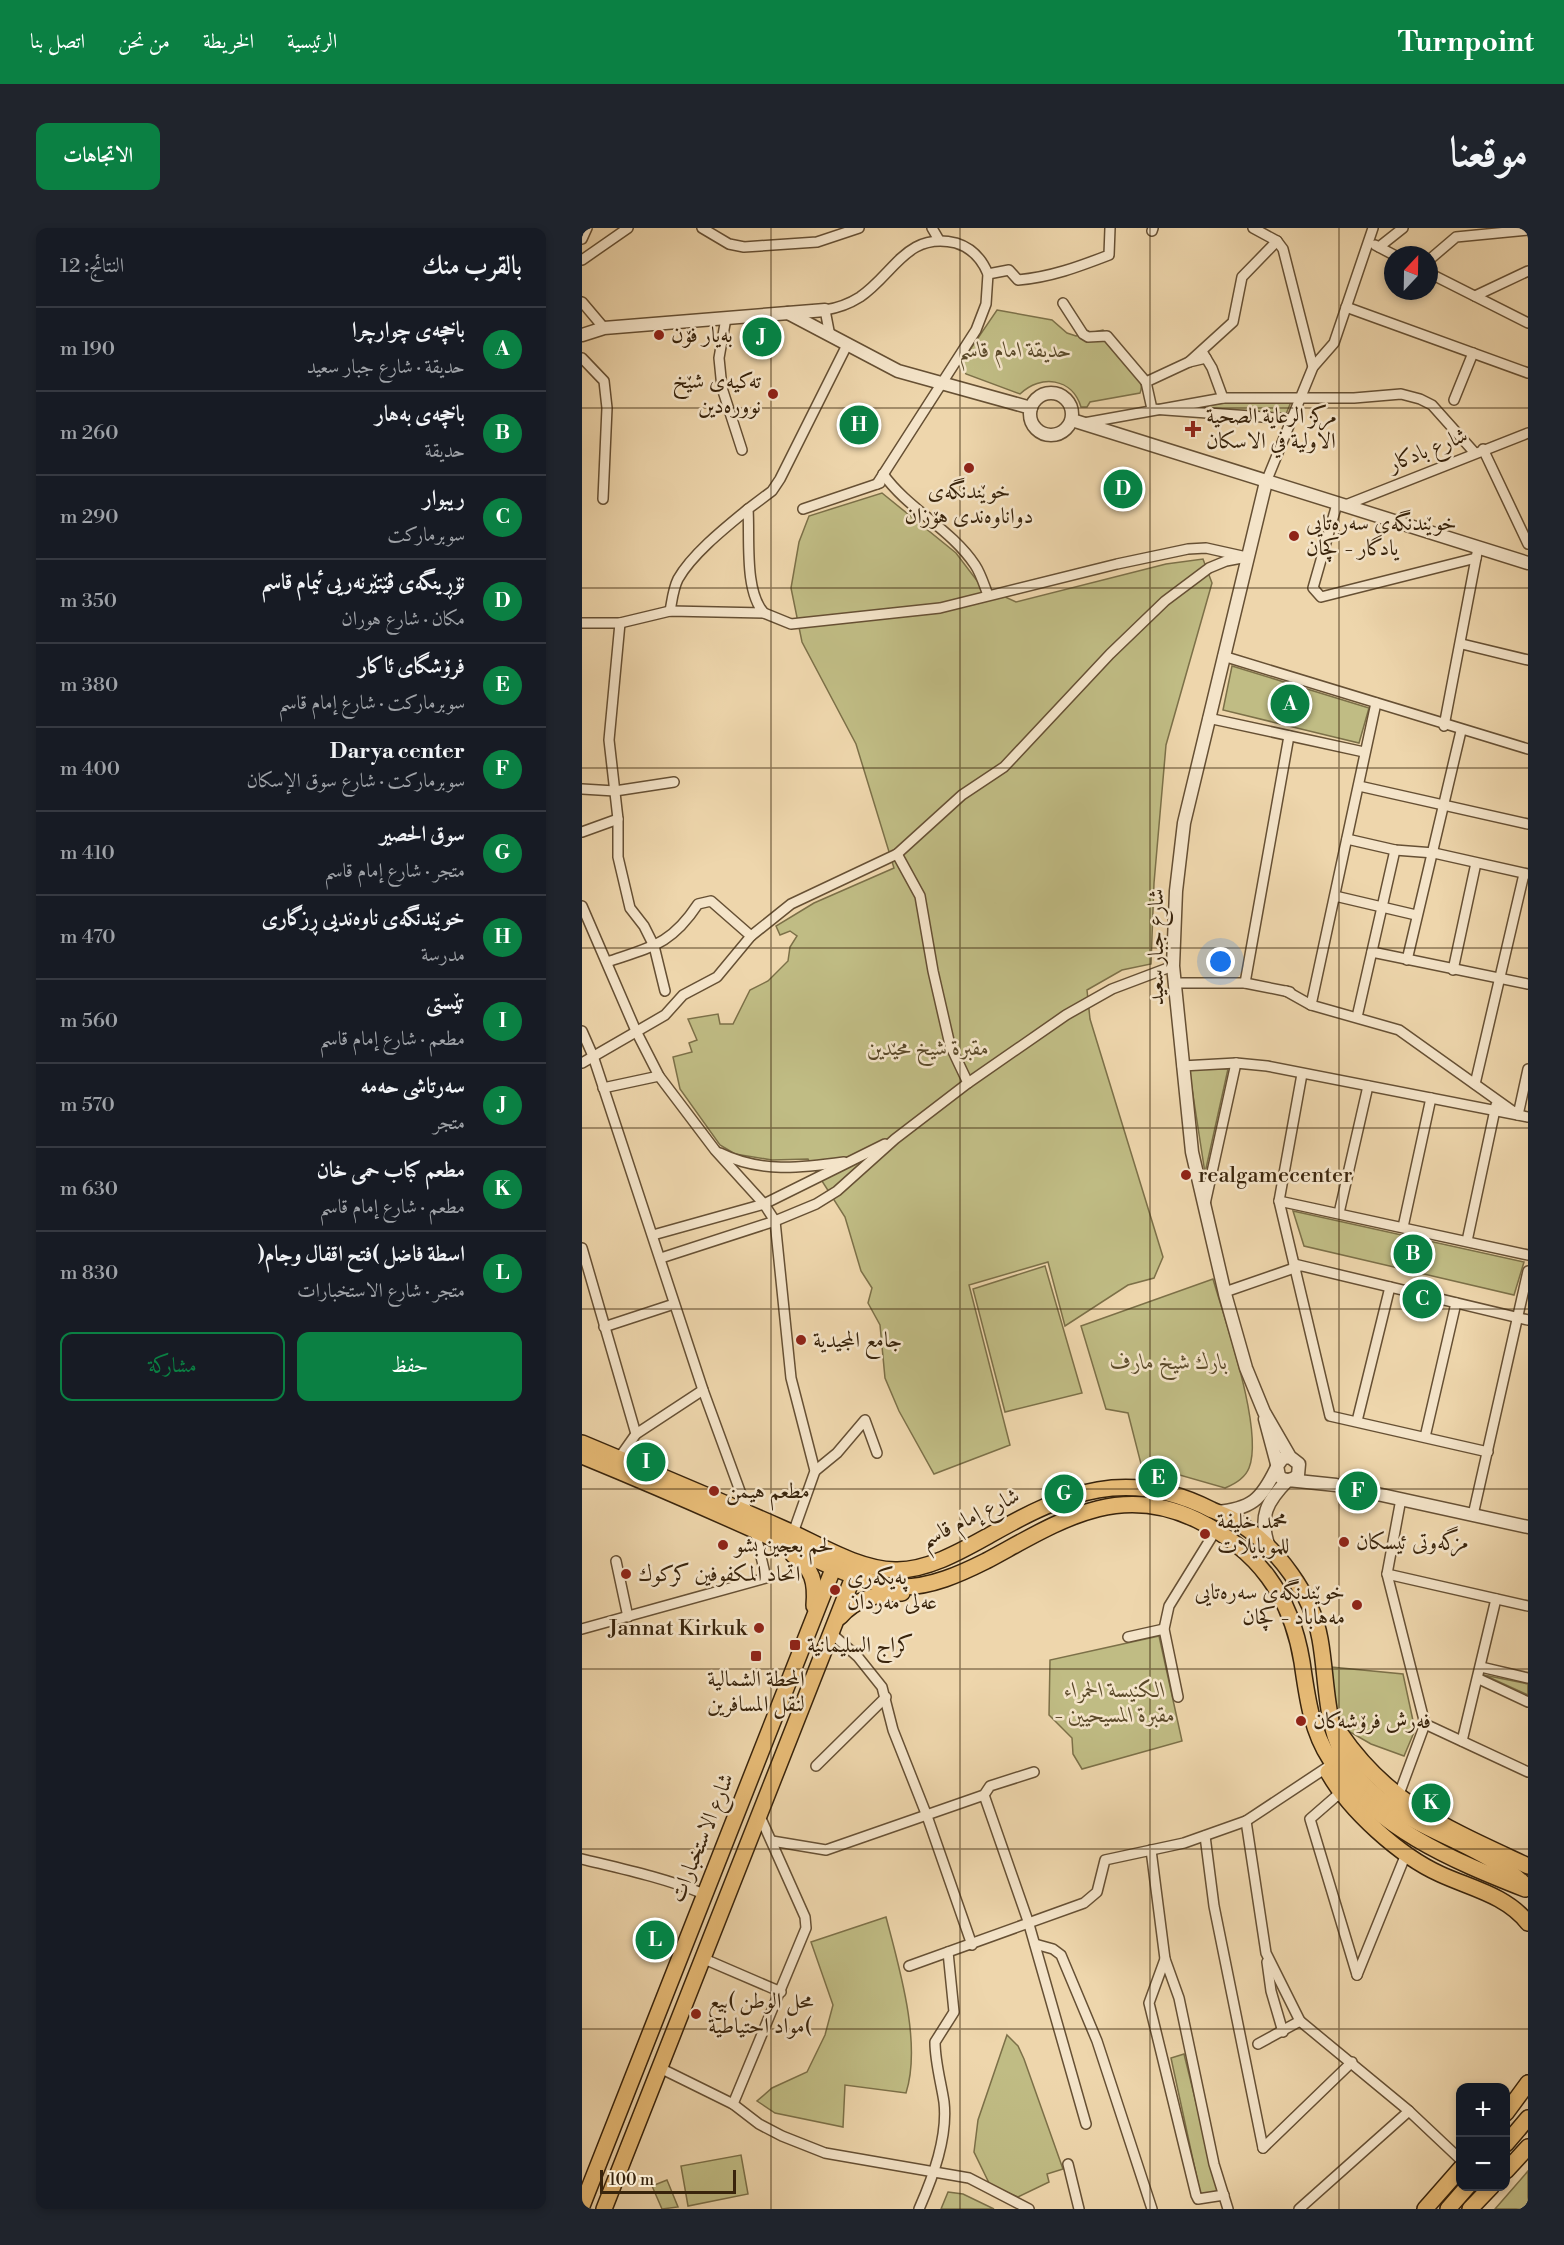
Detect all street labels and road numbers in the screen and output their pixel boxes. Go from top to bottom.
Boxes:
street label: شارع بادكار [1382,422,1473,483]
street label: شارع جبار سعيد [1143,888,1174,1006]
street label: شارع إمام قاسم [916,1482,1027,1560]
street label: شارع الاستخبارات [664,1769,744,1908]

